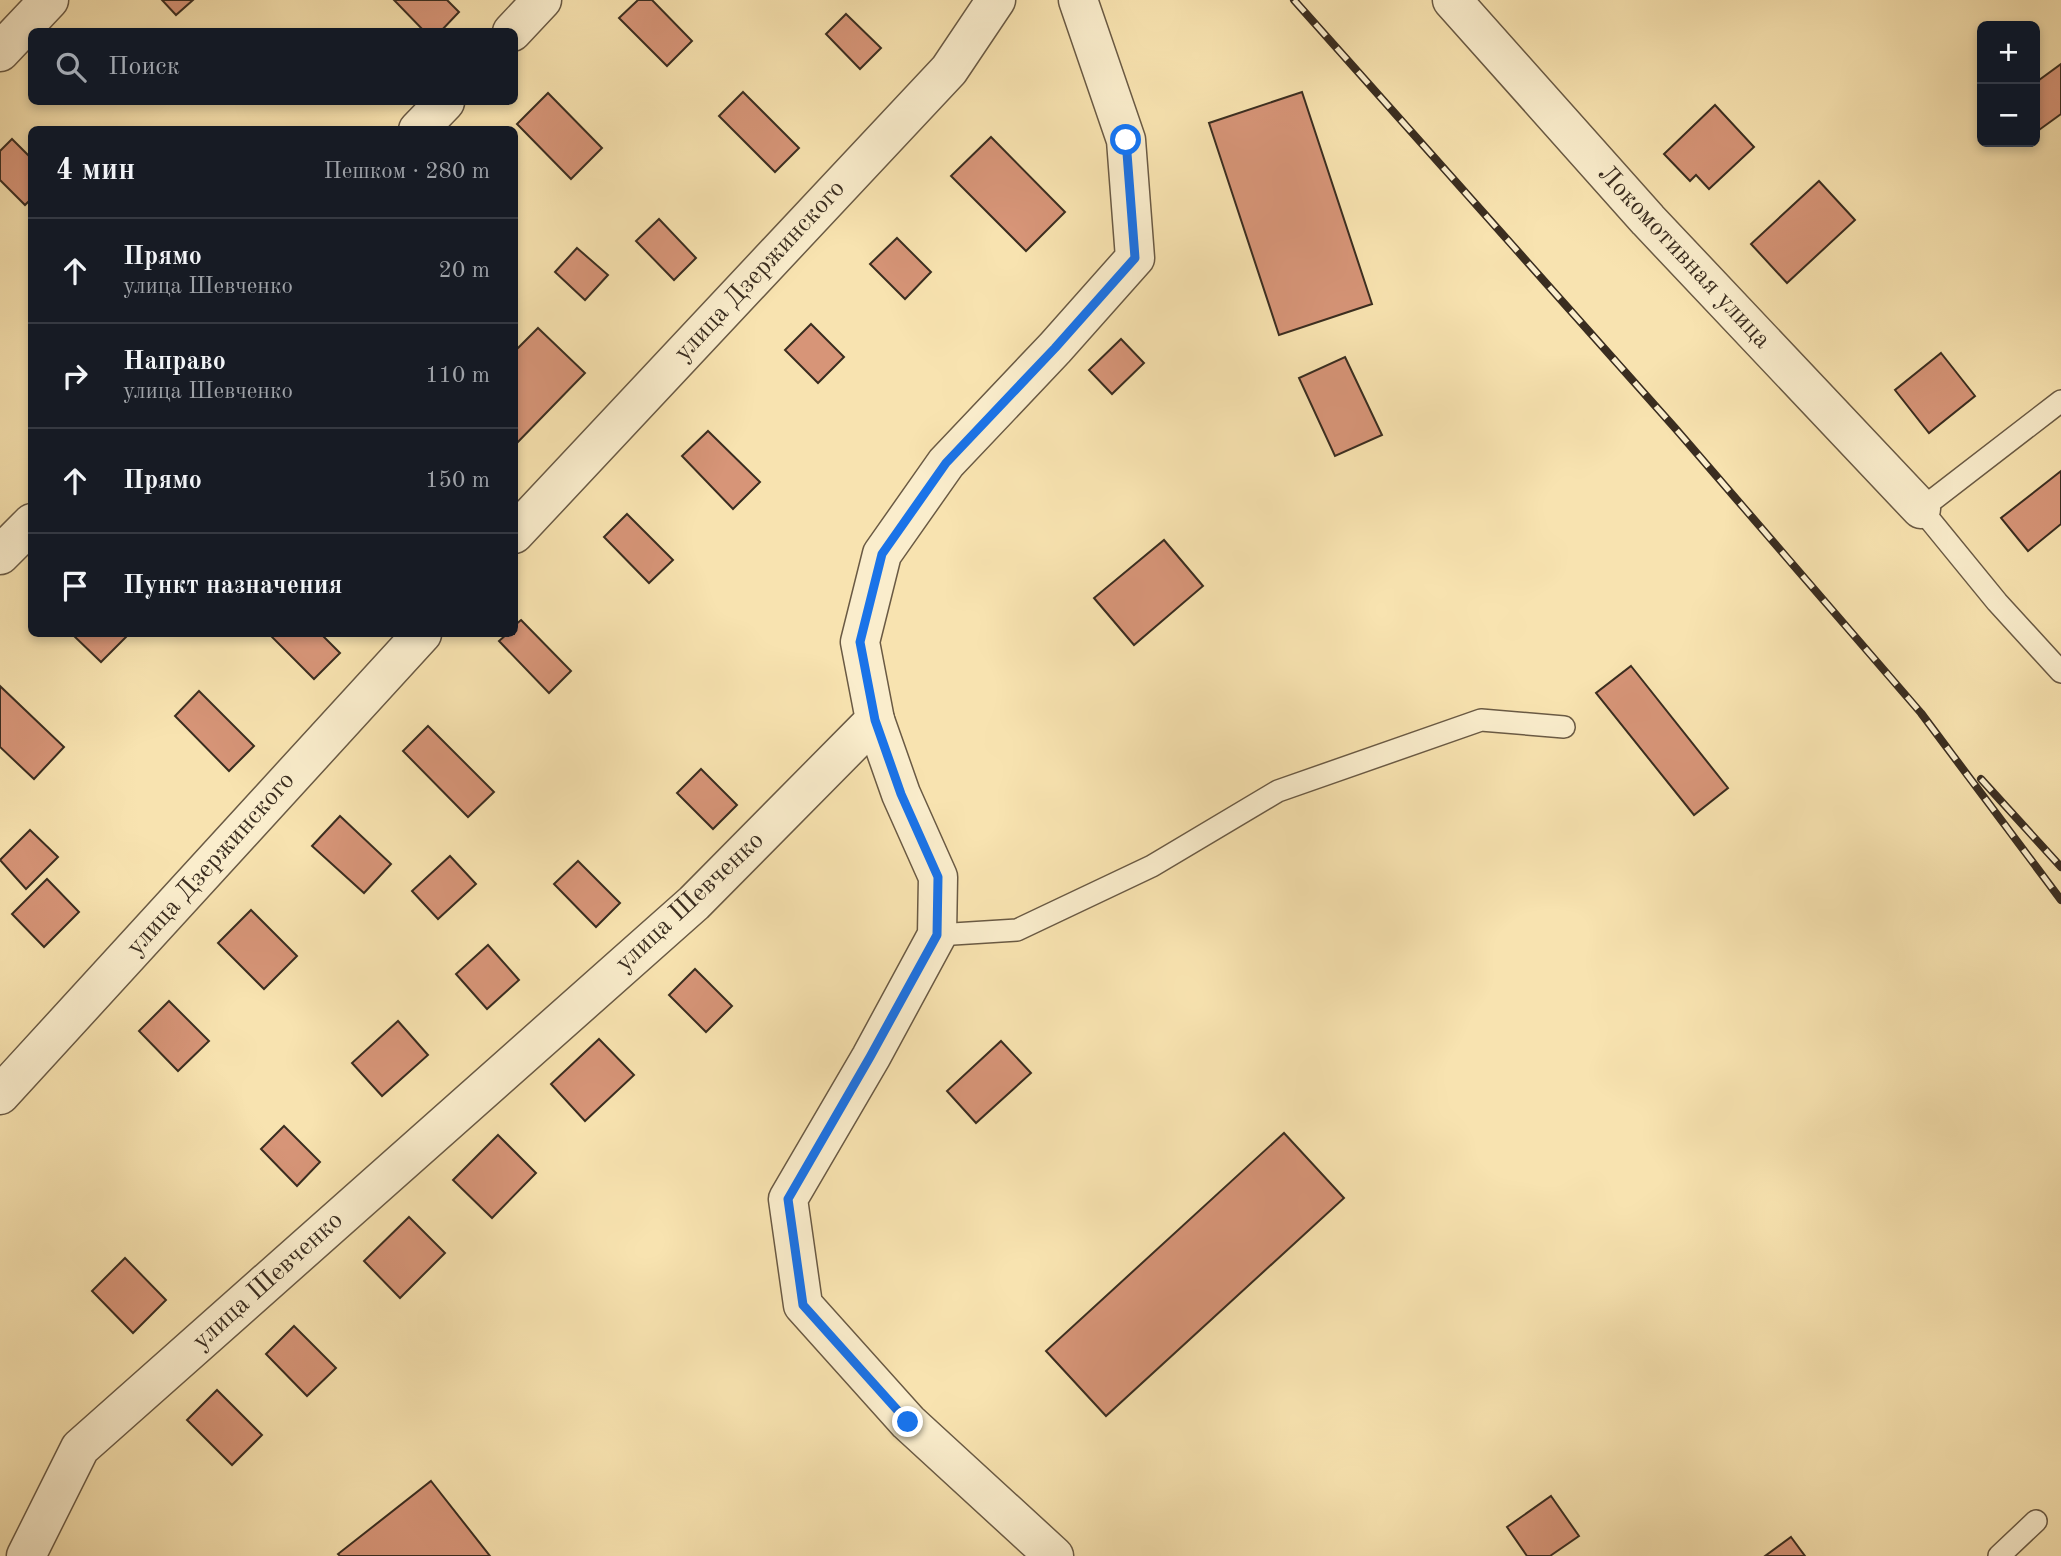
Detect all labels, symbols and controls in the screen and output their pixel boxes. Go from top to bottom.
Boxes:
map controls [1977,21,2040,147]
button: + [1977,21,2040,84]
search box [28,28,518,105]
icon: search [52,48,90,86]
text: Поиск [108,54,180,80]
button: − [1977,84,2040,147]
route start [1110,124,1141,155]
text: 4 мин [56,156,135,186]
text: Пешком · 280 m [324,160,490,183]
street label: Локомотивная улица [1593,160,1775,354]
street label: улица Дзержинского [670,176,850,366]
text: Прямо [123,244,202,270]
icon: ahead [56,252,94,290]
text: 20 m [439,259,490,282]
text: улица Шевченко [123,275,293,298]
text: Направо [123,349,226,375]
icon: right [56,357,94,395]
text: 110 m [425,364,490,387]
text: улица Шевченко [123,380,293,403]
icon: ahead [56,462,94,500]
text: Прямо [123,468,202,494]
text: 150 m [425,469,490,492]
icon: arrive [56,567,94,605]
text: Пункт назначения [123,573,342,599]
street label: улица Дзержинского [122,767,300,961]
street label: улица Шевченко [611,827,769,977]
street label: улица Шевченко [188,1207,348,1355]
route end [892,1406,923,1437]

